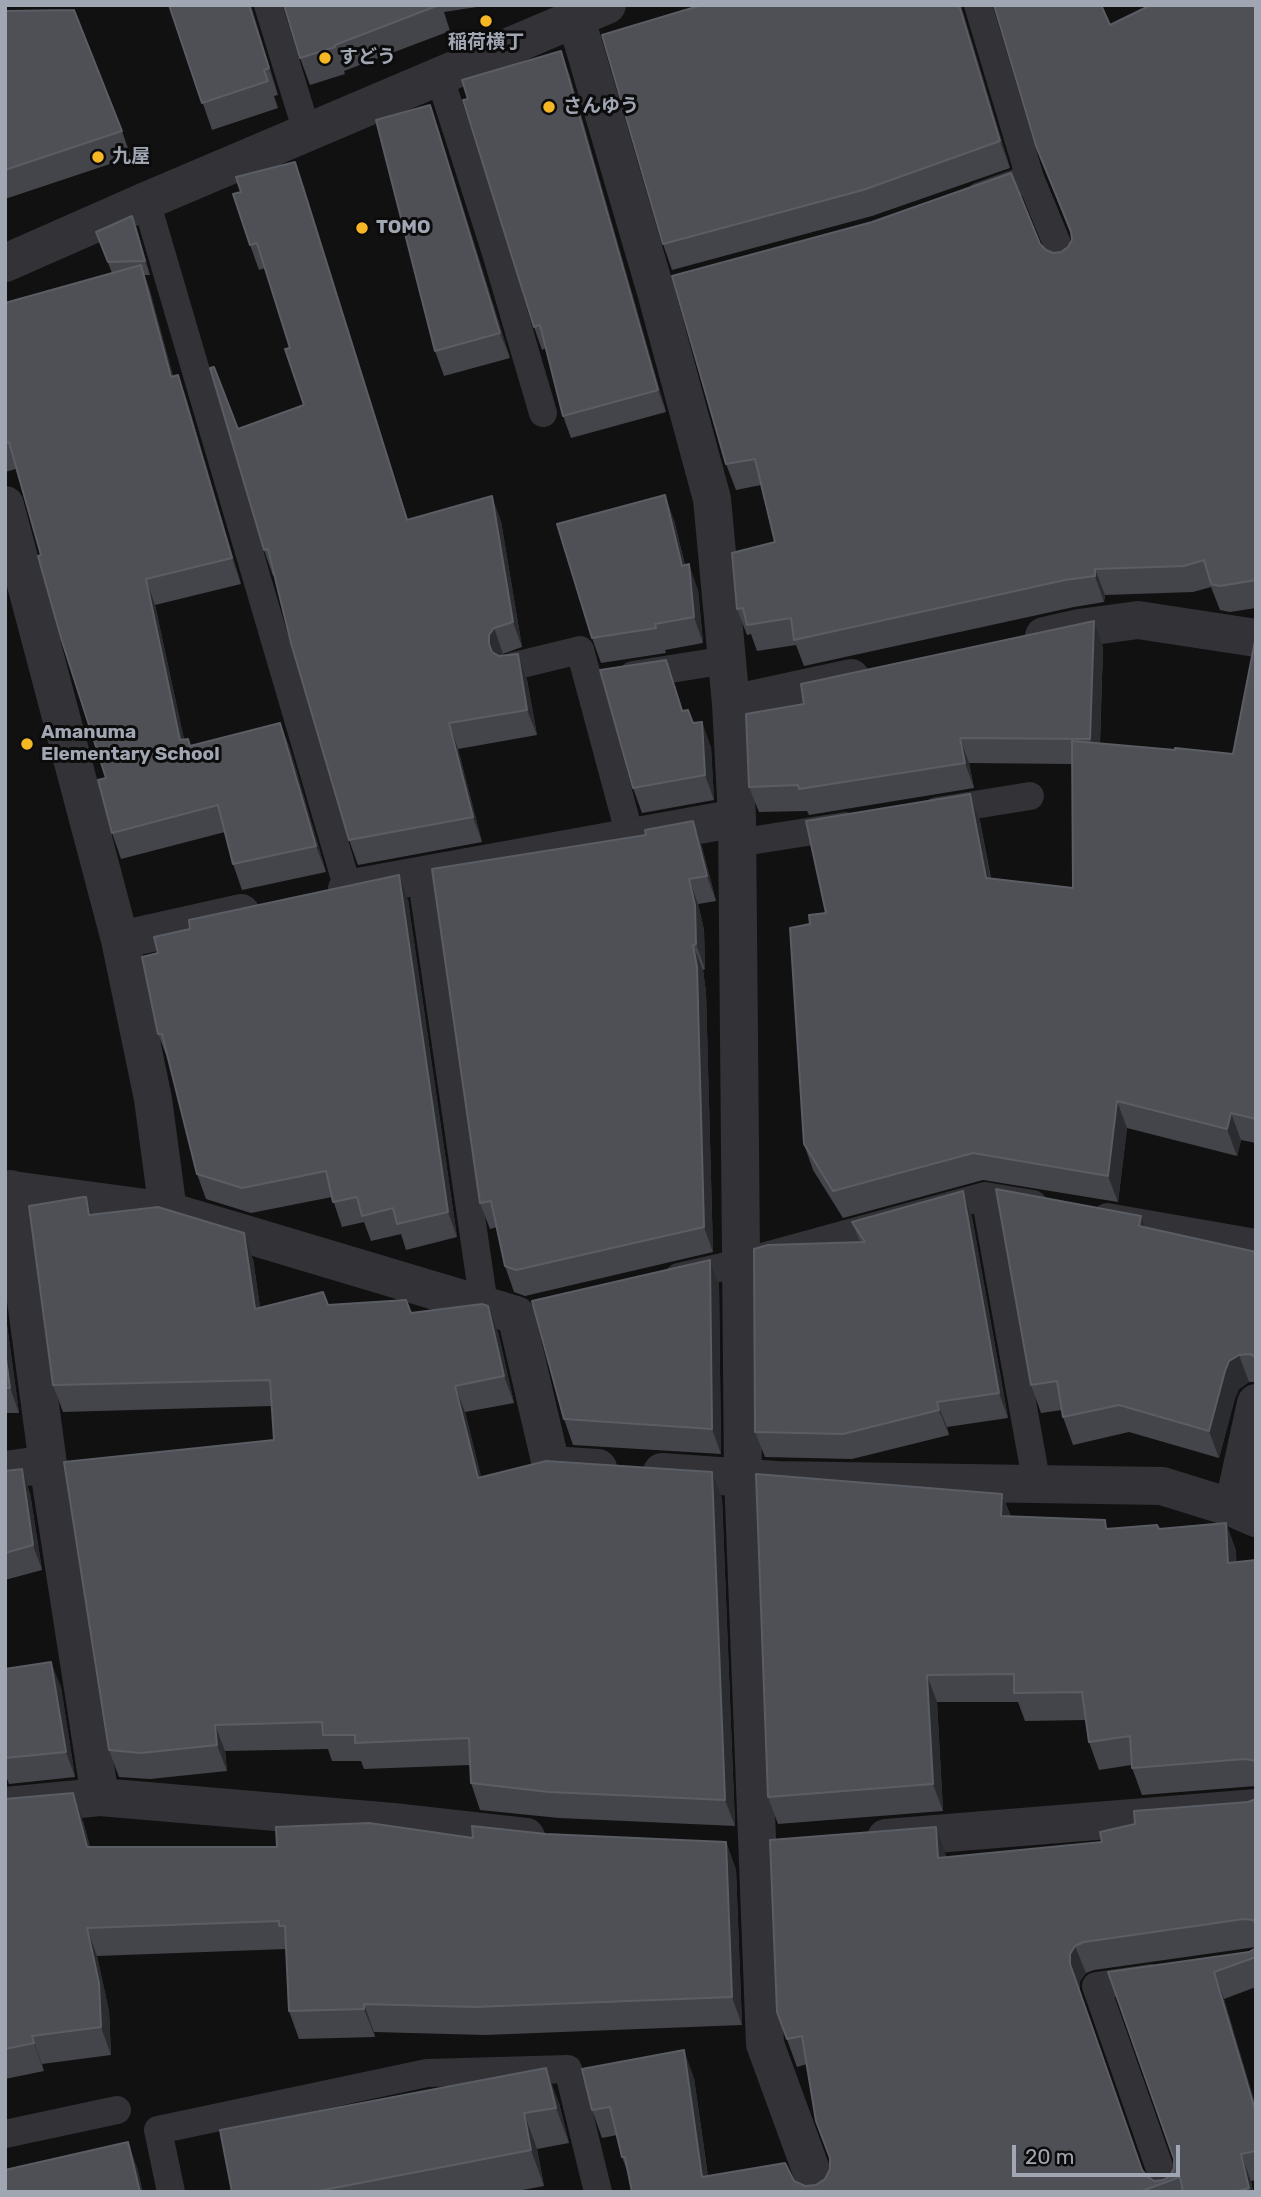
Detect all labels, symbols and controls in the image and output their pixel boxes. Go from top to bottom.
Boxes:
marker: 稲荷横丁 [478,13,494,29]
place label: 稲荷横丁 [448,32,524,54]
place label: すどう [339,47,396,69]
marker: すどう [317,50,333,66]
place label: さんゆう [563,96,639,118]
marker: さんゆう [541,99,557,115]
place label: 九屋 [112,146,150,168]
marker: 九屋 [90,149,106,165]
place label: TOMO [376,217,431,239]
marker: TOMO [354,220,370,236]
place label: Amanuma Elementary School [41,722,220,766]
marker: Amanuma Elementary School [19,736,35,752]
scale bar [1016,2130,1184,2174]
text: 20 m [1025,2144,1074,2169]

